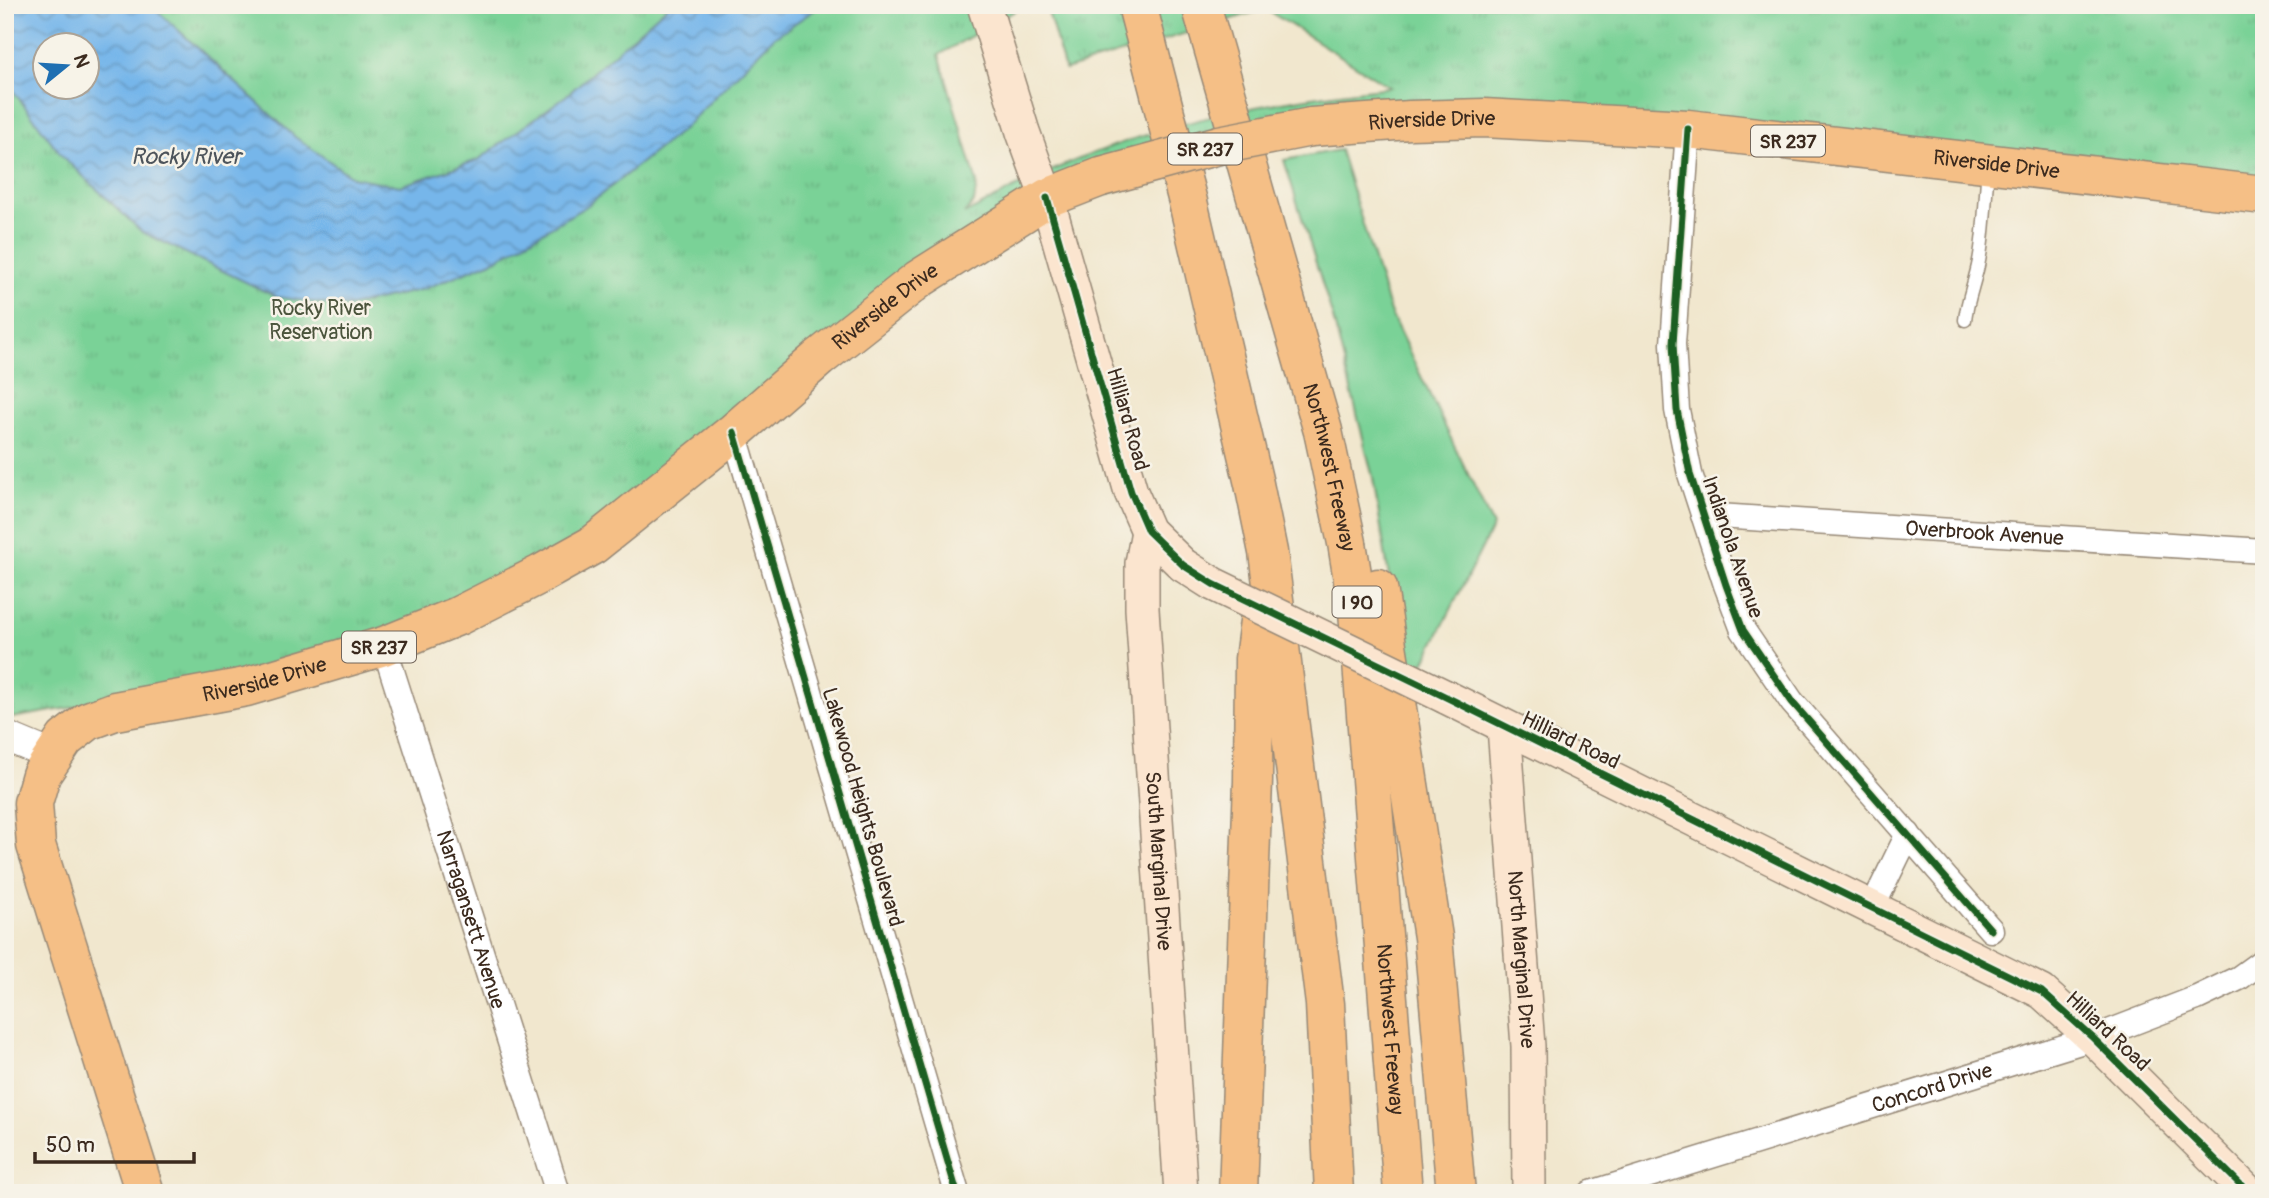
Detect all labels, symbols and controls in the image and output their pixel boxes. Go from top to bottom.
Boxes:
north arrow [32,32,102,102]
text: N [68,51,95,71]
street label: Riverside Drive [1367,105,1497,137]
road number: SR 237 [1751,125,1825,156]
road number: SR 237 [1168,134,1242,164]
water label: Rocky River [131,142,244,171]
street label: Riverside Drive [1932,144,2062,186]
street label: Riverside Drive [827,257,944,356]
park label: Rocky River Reservation [269,295,373,346]
street label: Hilliard Road [1100,364,1155,474]
street label: Northwest Freeway [1296,380,1361,553]
street label: Indianola Avenue [1696,473,1770,622]
street label: Overbrook Avenue [1904,515,2065,552]
road number: I 90 [1332,586,1382,618]
road number: SR 237 [342,632,416,662]
street label: Riverside Drive [200,651,330,709]
street label: Lakewood Heights Boulevard [815,684,910,930]
street label: Hilliard Road [1517,705,1624,776]
street label: South Marginal Drive [1139,770,1178,952]
street label: Narragansett Avenue [430,827,512,1013]
street label: North Marginal Drive [1501,869,1541,1050]
street label: Northwest Freeway [1370,943,1410,1116]
street label: Hilliard Road [2060,985,2156,1077]
street label: Concord Drive [1869,1057,1996,1119]
scale bar [35,1121,194,1165]
text: 50 m [46,1132,95,1159]

